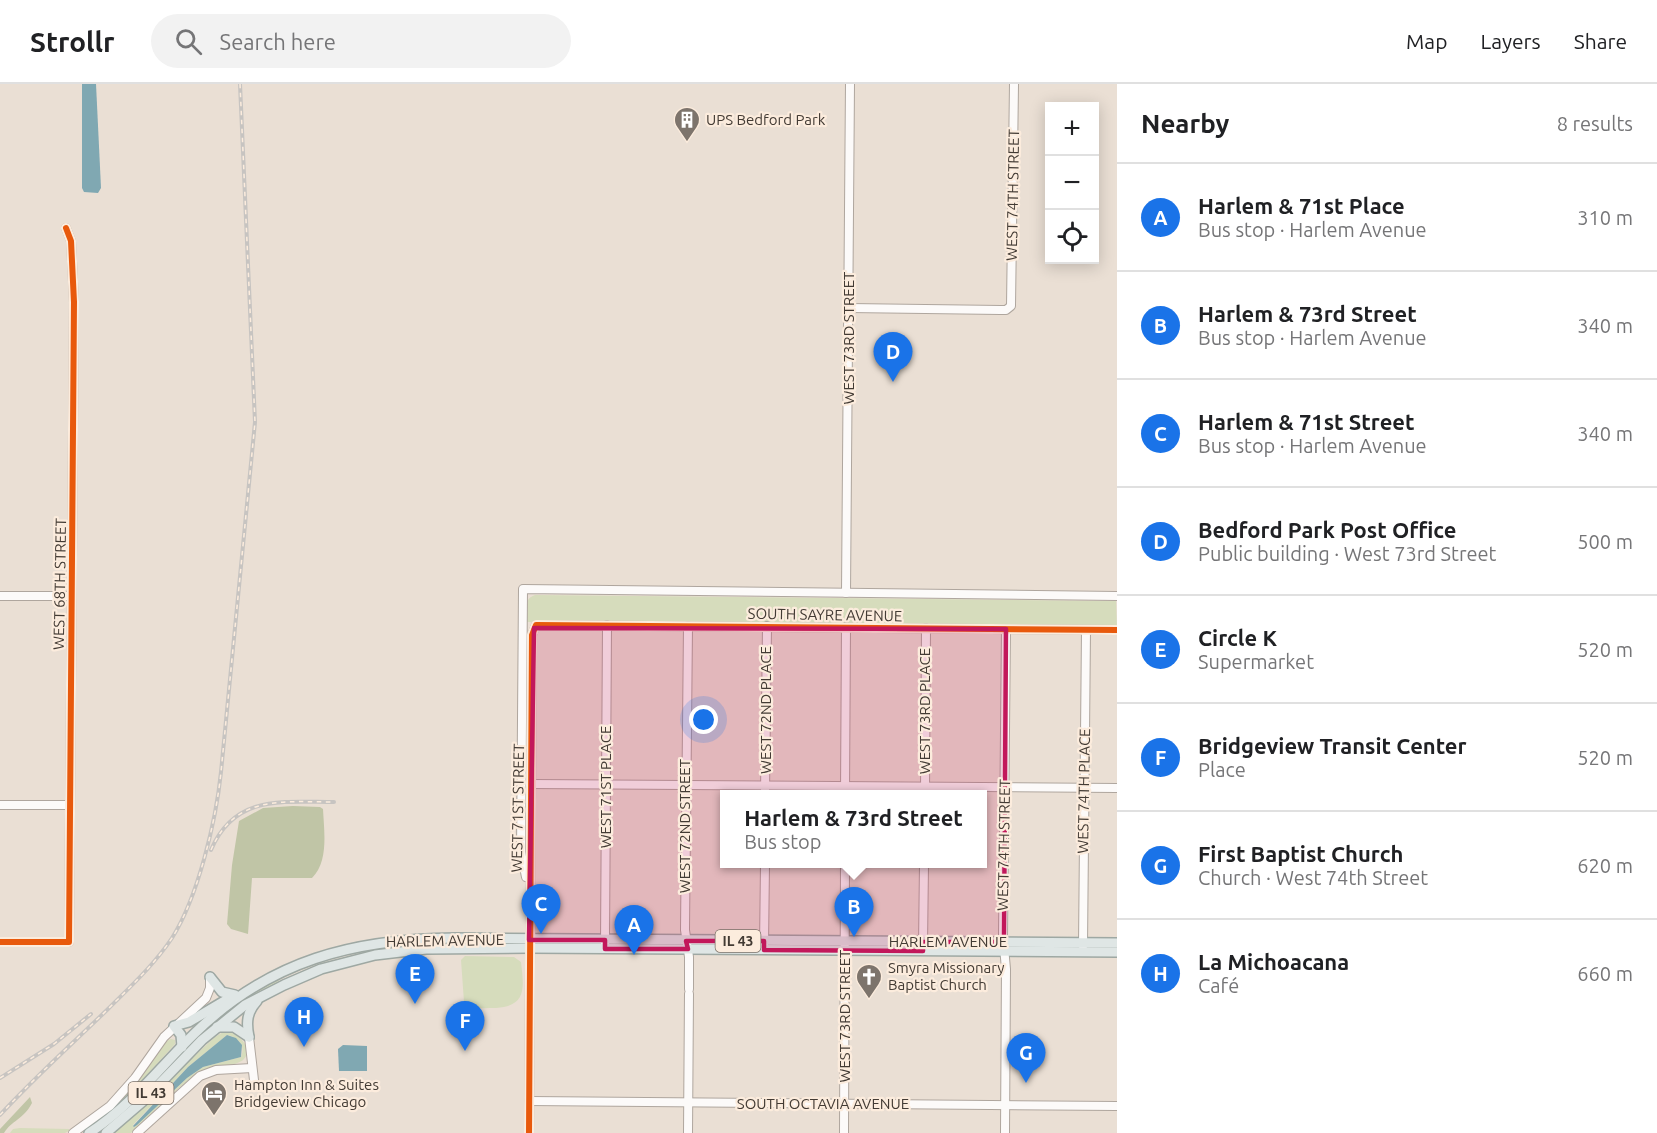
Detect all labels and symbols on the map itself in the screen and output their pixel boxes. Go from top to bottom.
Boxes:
building icon: UPS Bedford Park [672,105,702,143]
place label: UPS Bedford Park [706,111,826,128]
street label: WEST 74TH STREET [1003,128,1022,261]
street label: WEST 73RD STREET [840,271,857,404]
pin: D [874,332,912,382]
street label: WEST 68TH STREET [50,517,69,650]
street label: SOUTH SAYRE AVENUE [748,605,902,624]
street label: WEST 72ND PLACE [757,646,774,774]
street label: WEST 73RD PLACE [916,648,933,774]
your location [689,705,718,734]
street label: WEST 71ST PLACE [597,726,614,848]
street label: WEST 74TH PLACE [1074,728,1093,854]
street label: WEST 71ST STREET [508,743,527,873]
street label: WEST 72ND STREET [676,758,693,893]
street label: WEST 74TH STREET [994,778,1013,911]
pin: C [522,884,560,934]
pin: B [834,888,874,937]
pin: A [614,906,654,955]
road number: IL 43 [716,930,760,952]
street label: HARLEM AVENUE [386,931,504,950]
street label: HARLEM AVENUE [889,933,1007,950]
street label: WEST 73RD STREET [836,949,853,1082]
pin: E [396,954,434,1004]
place label: Smyra Missionary Baptist Church [888,959,1005,993]
church icon: Smyra Missionary Baptist Church [854,962,884,1000]
pin: H [284,998,324,1047]
pin: F [446,1002,484,1051]
pin: G [1006,1034,1046,1083]
place label: Hampton Inn & Suites Bridgeview Chicago [234,1076,379,1110]
hotel icon: Hampton Inn & Suites Bridgeview Chicago [199,1079,229,1117]
road number: IL 43 [128,1082,174,1104]
street label: SOUTH OCTAVIA AVENUE [737,1095,909,1112]

